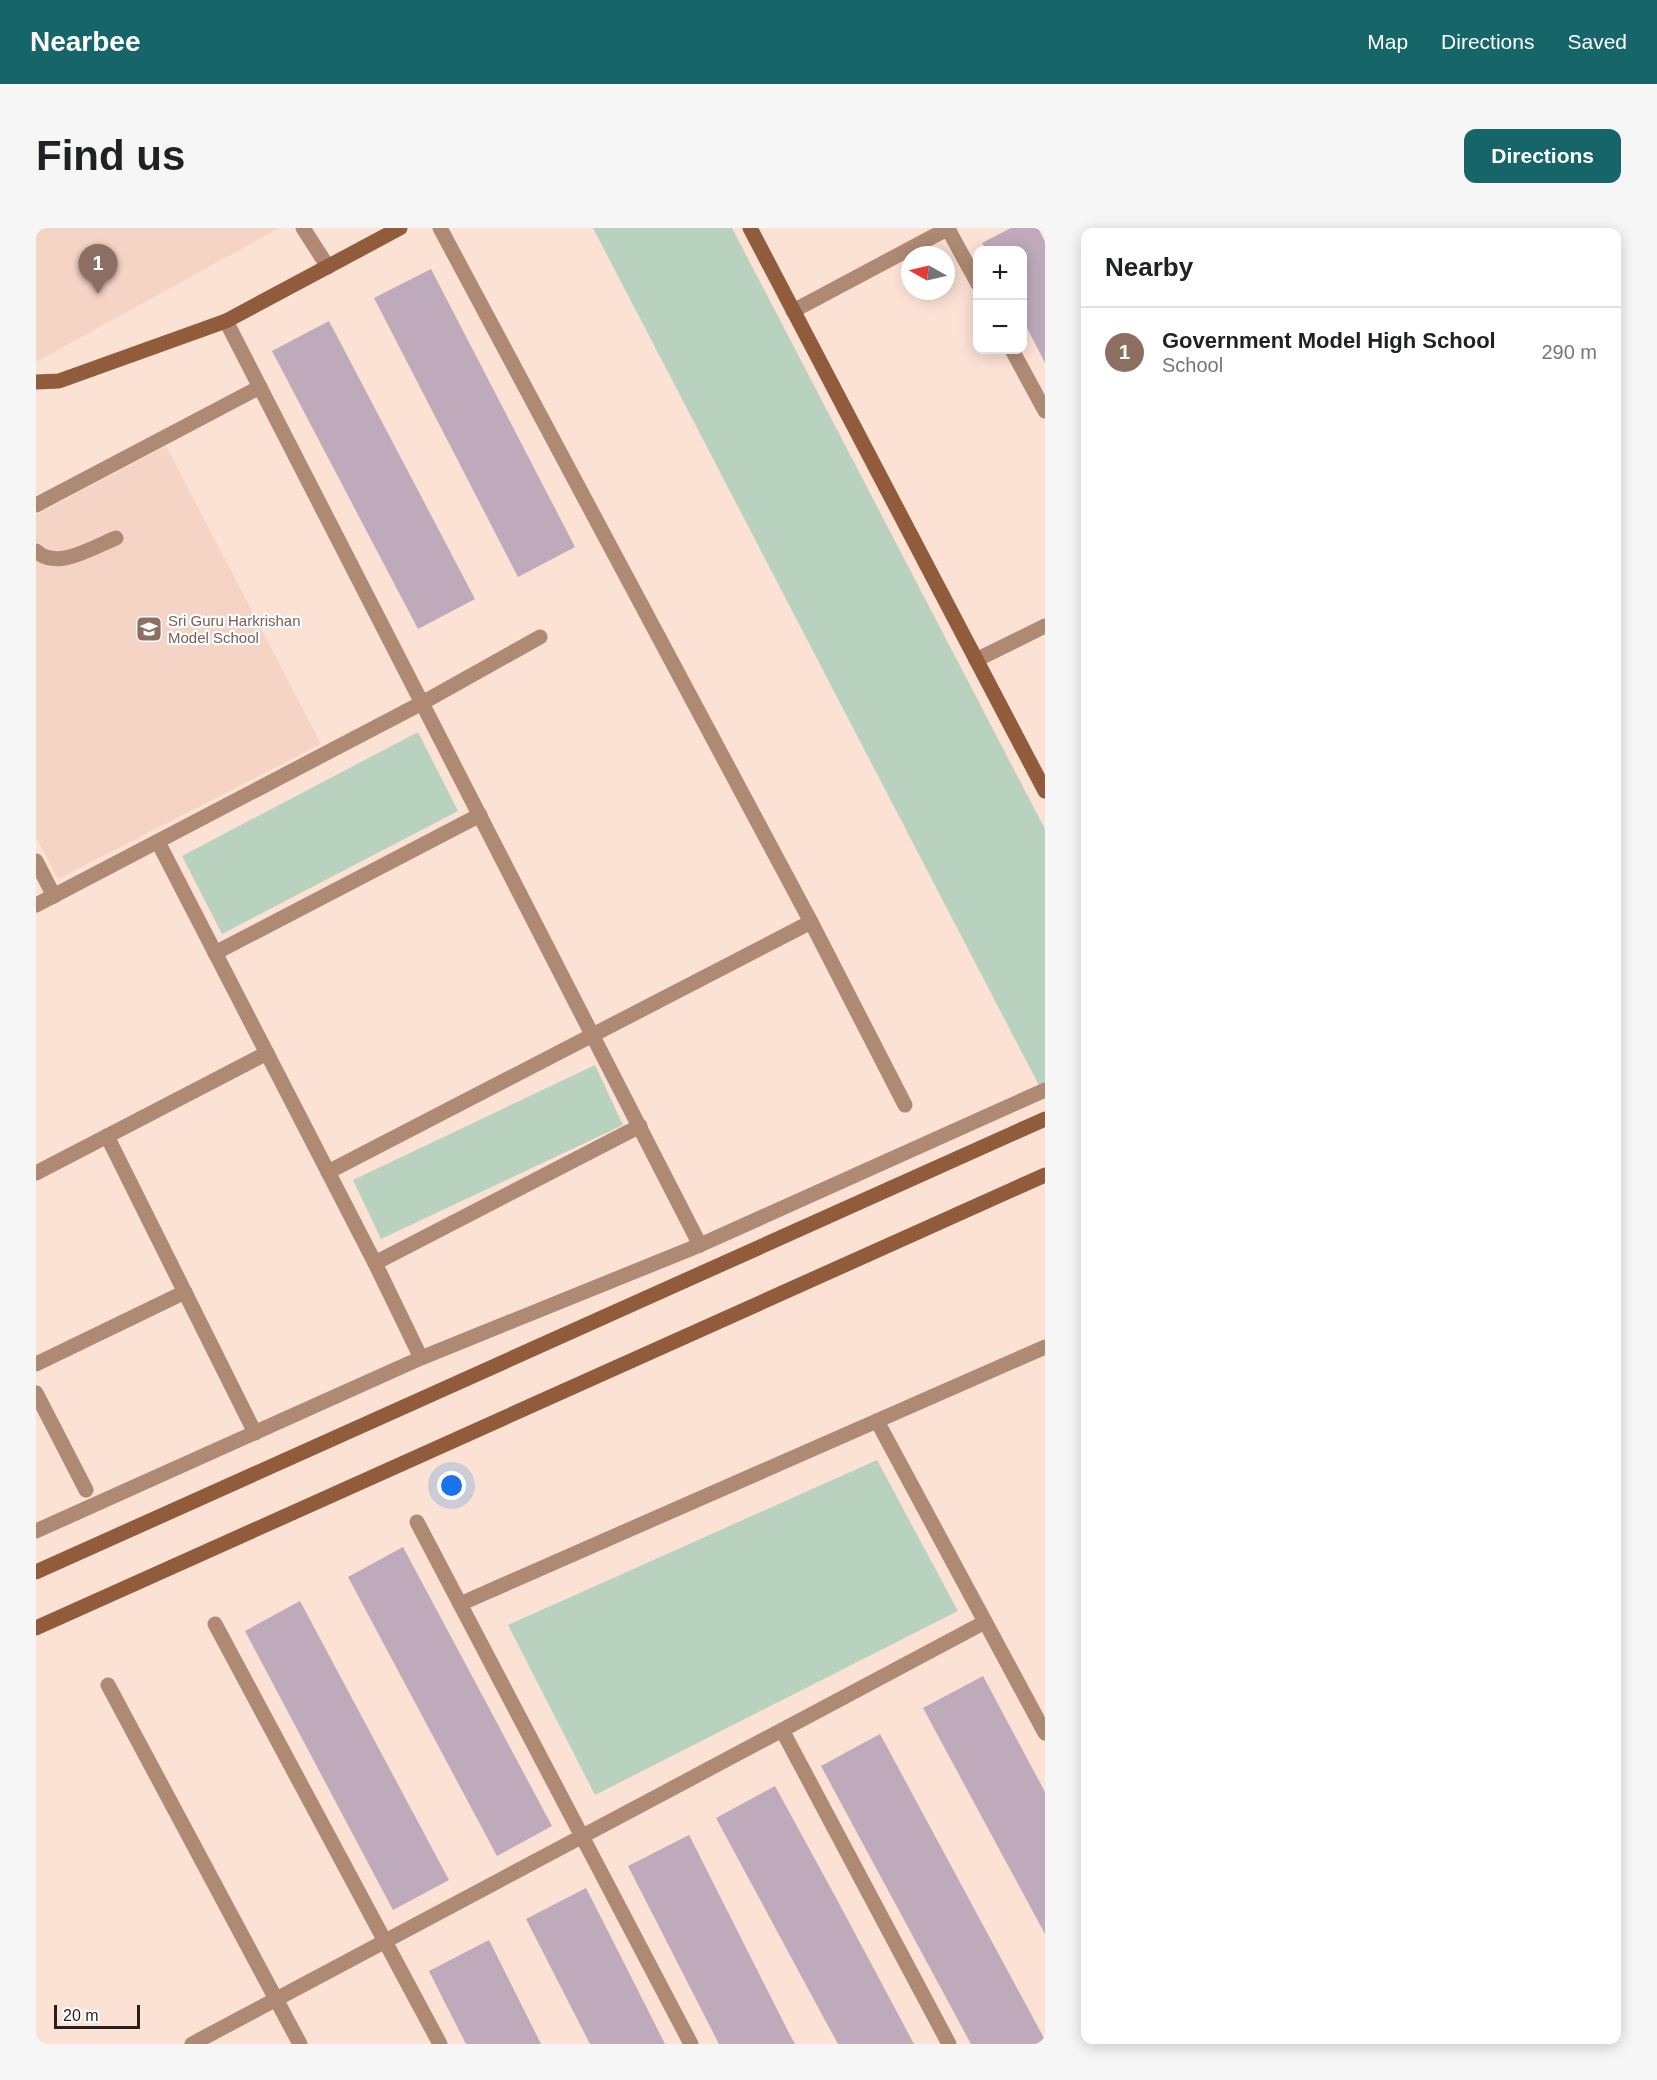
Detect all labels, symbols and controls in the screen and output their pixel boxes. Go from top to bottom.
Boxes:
text: Nearbee [30,26,141,57]
text: Map [1367,30,1408,53]
text: Directions [1441,30,1534,53]
text: Saved [1567,30,1627,53]
button: Directions [1464,129,1621,183]
text: Find us [36,132,185,179]
pin: 1 [78,244,118,294]
north arrow [901,246,955,300]
map controls [973,246,1027,354]
button: + [973,246,1027,300]
text: Nearby [1105,252,1193,282]
button: − [973,300,1027,354]
text: Government Model High School [1162,328,1496,353]
text: 1 [1119,341,1130,363]
text: 290 m [1541,341,1597,363]
text: School [1162,354,1223,376]
place label: Sri Guru Harkrishan Model School [168,612,301,646]
school or university icon: Sri Guru Harkrishan Model School [134,614,164,644]
your location [437,1471,466,1500]
scale bar [54,2002,140,2030]
text: 20 m [63,2007,99,2024]

